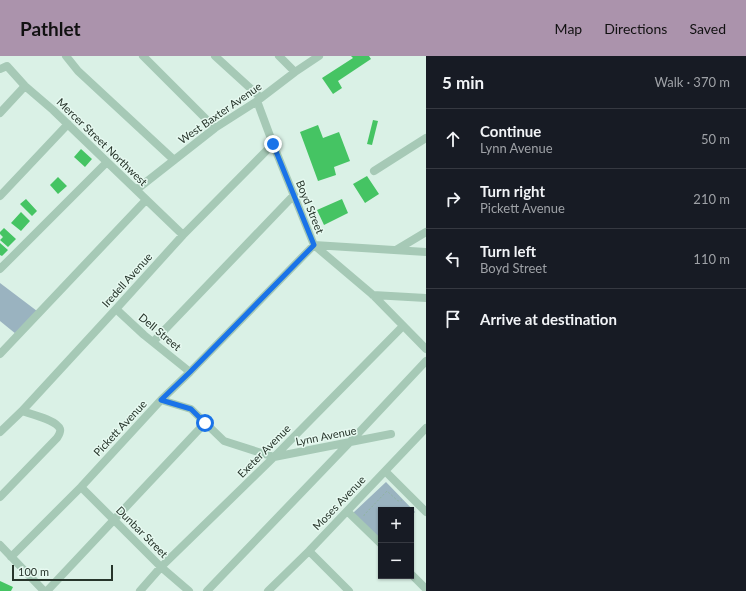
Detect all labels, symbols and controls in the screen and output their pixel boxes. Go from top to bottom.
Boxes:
text: Pathlet [20,17,81,40]
text: Map [555,20,582,37]
text: Directions [604,20,667,37]
text: Saved [689,20,726,37]
text: 5 min [442,72,484,93]
text: Walk · 370 m [654,74,730,90]
street label: West Baxter Avenue [176,79,264,146]
street label: Mercer Street Northwest [54,95,150,188]
text: Continue [480,122,541,140]
icon: ahead [442,128,464,150]
text: 50 m [701,131,730,147]
route end [264,135,282,153]
text: Lynn Avenue [480,140,553,156]
street label: Boyd Street [294,178,327,236]
text: Turn right [480,182,545,200]
icon: right [442,188,464,210]
text: 210 m [693,191,730,207]
text: Pickett Avenue [480,200,565,216]
text: Turn left [480,242,536,260]
icon: left [442,248,464,270]
street label: Iredell Avenue [99,250,155,310]
text: 110 m [693,251,730,267]
text: Boyd Street [480,260,547,276]
icon: arrive [442,308,464,330]
street label: Dell Street [137,310,184,353]
text: Arrive at destination [480,310,617,328]
street label: Pickett Avenue [90,397,149,458]
route start [196,414,214,432]
street label: Exeter Avenue [234,421,293,480]
street label: Lynn Avenue [295,423,357,448]
street label: Moses Avenue [309,473,368,533]
street label: Dunbar Street [114,503,171,560]
map controls [378,507,414,579]
button: + [378,507,414,543]
button: − [378,543,414,579]
scale bar [12,563,113,582]
text: 100 m [18,565,49,578]

